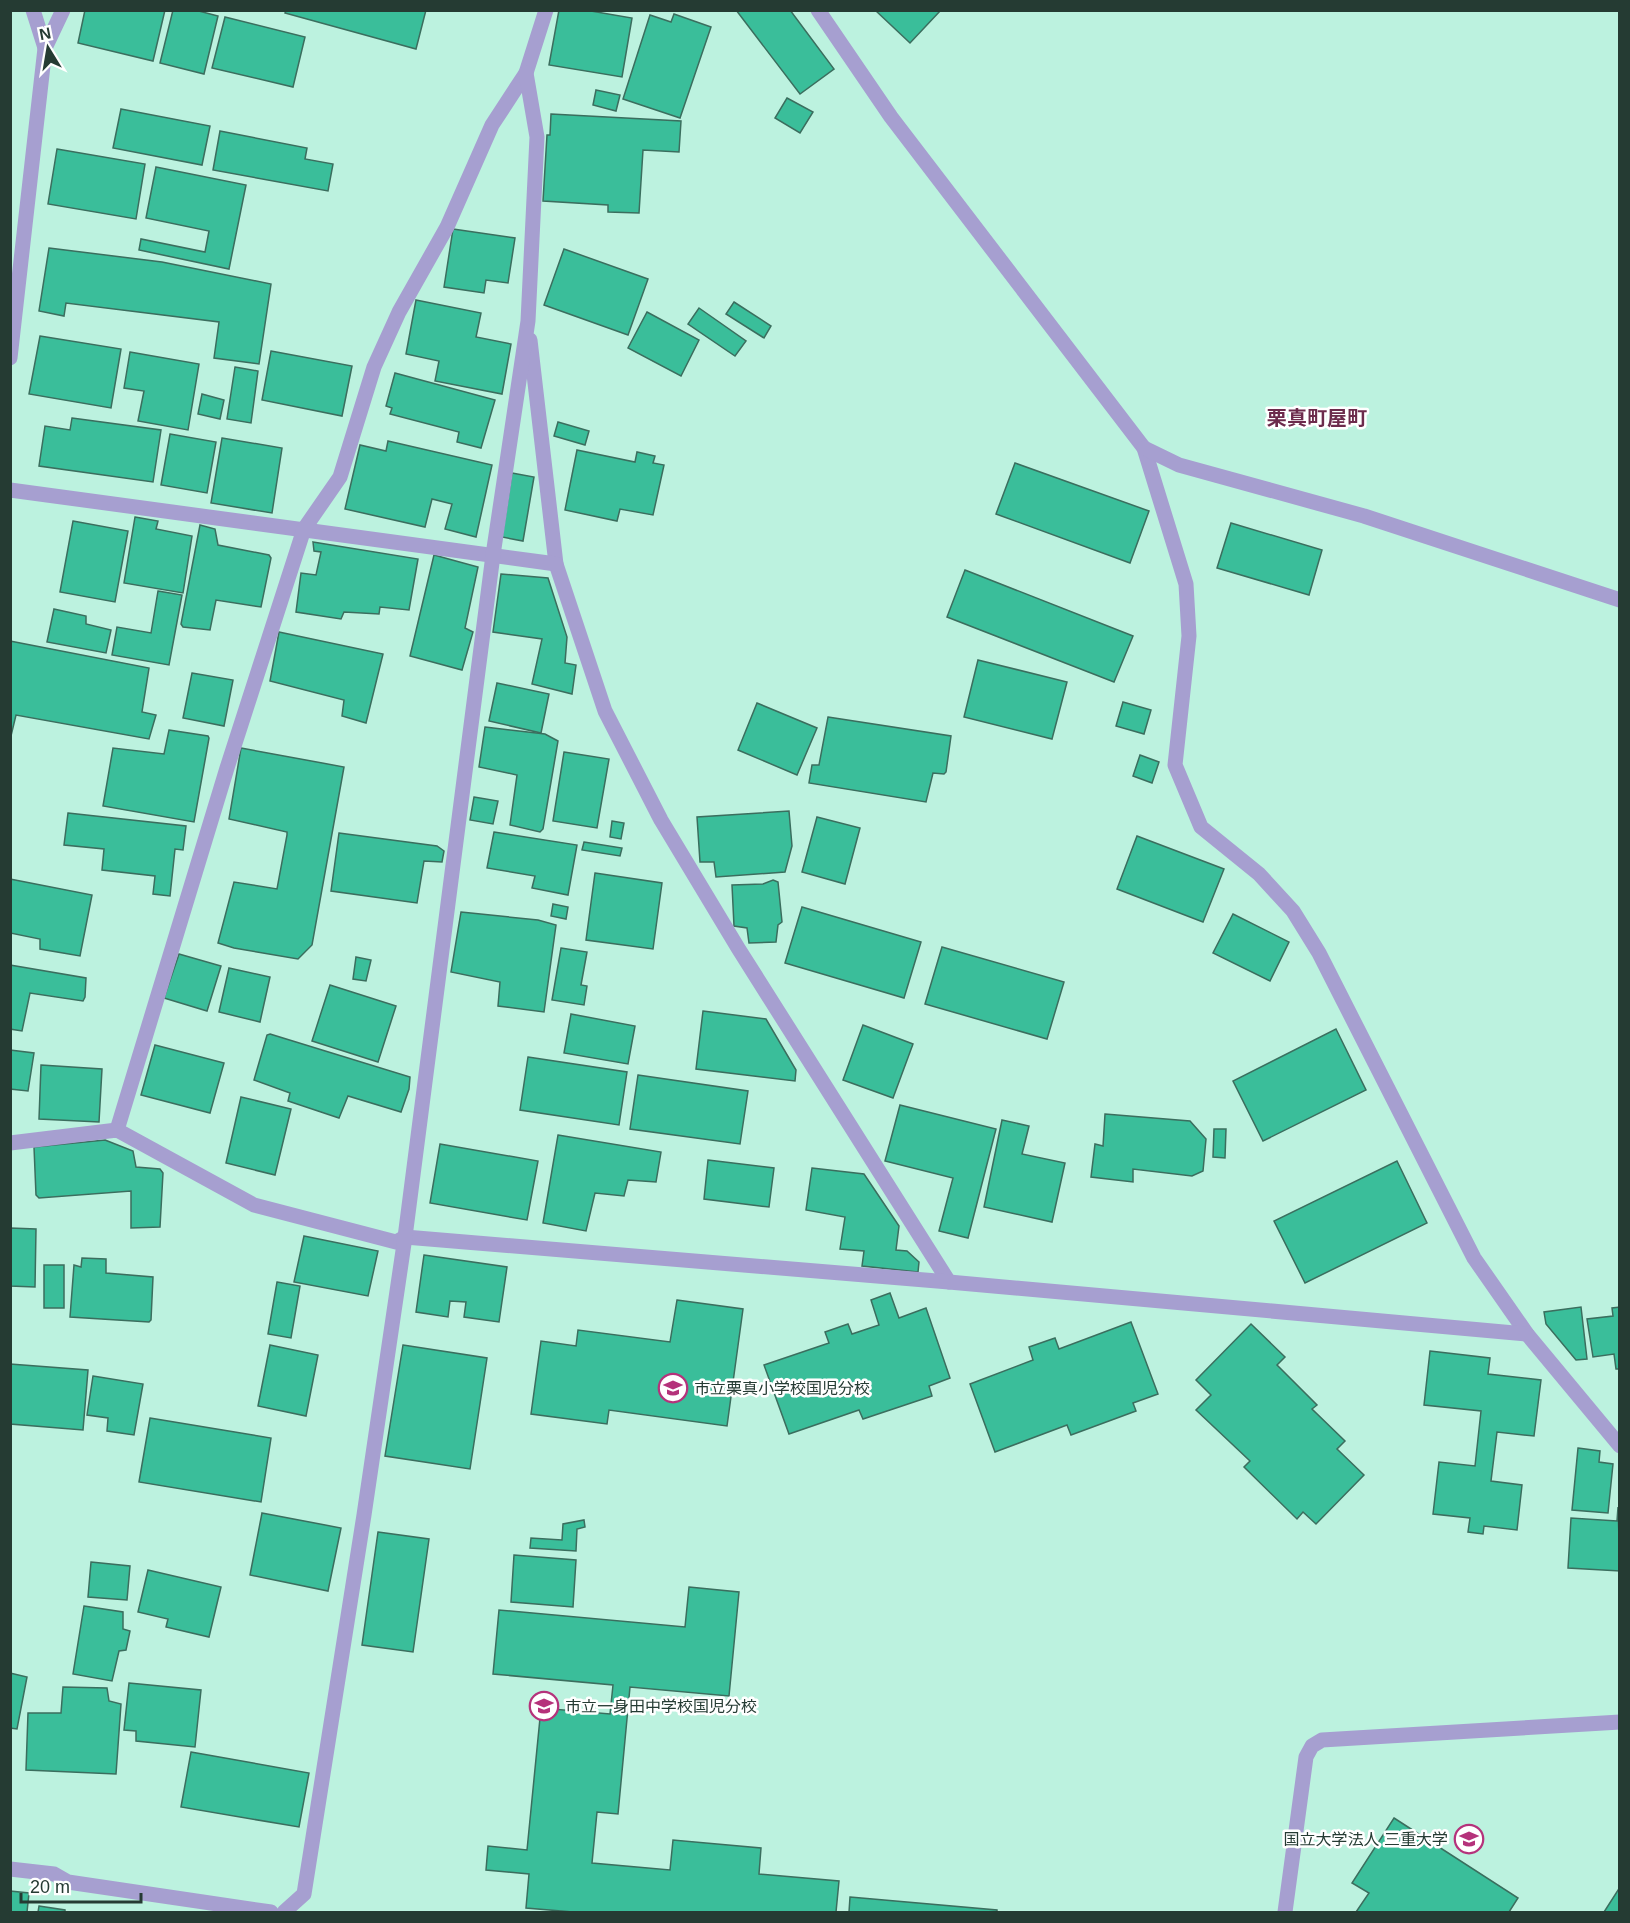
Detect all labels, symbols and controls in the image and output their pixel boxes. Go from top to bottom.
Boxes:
north arrow [18,18,78,78]
text: N [38,24,53,43]
district label: 栗真町屋町 [1267,407,1367,429]
school or university icon: 市立栗真小学校国児分校 [657,1372,689,1404]
place label: 市立栗真小学校国児分校 [694,1380,870,1397]
school or university icon: 市立一身田中学校国児分校 [528,1690,560,1722]
place label: 市立一身田中学校国児分校 [565,1698,757,1715]
school or university icon: 国立大学法人 三重大学 [1453,1823,1485,1855]
place label: 国立大学法人 三重大学 [1284,1831,1448,1848]
scale bar [21,1866,141,1904]
text: 20 m [30,1877,70,1897]

